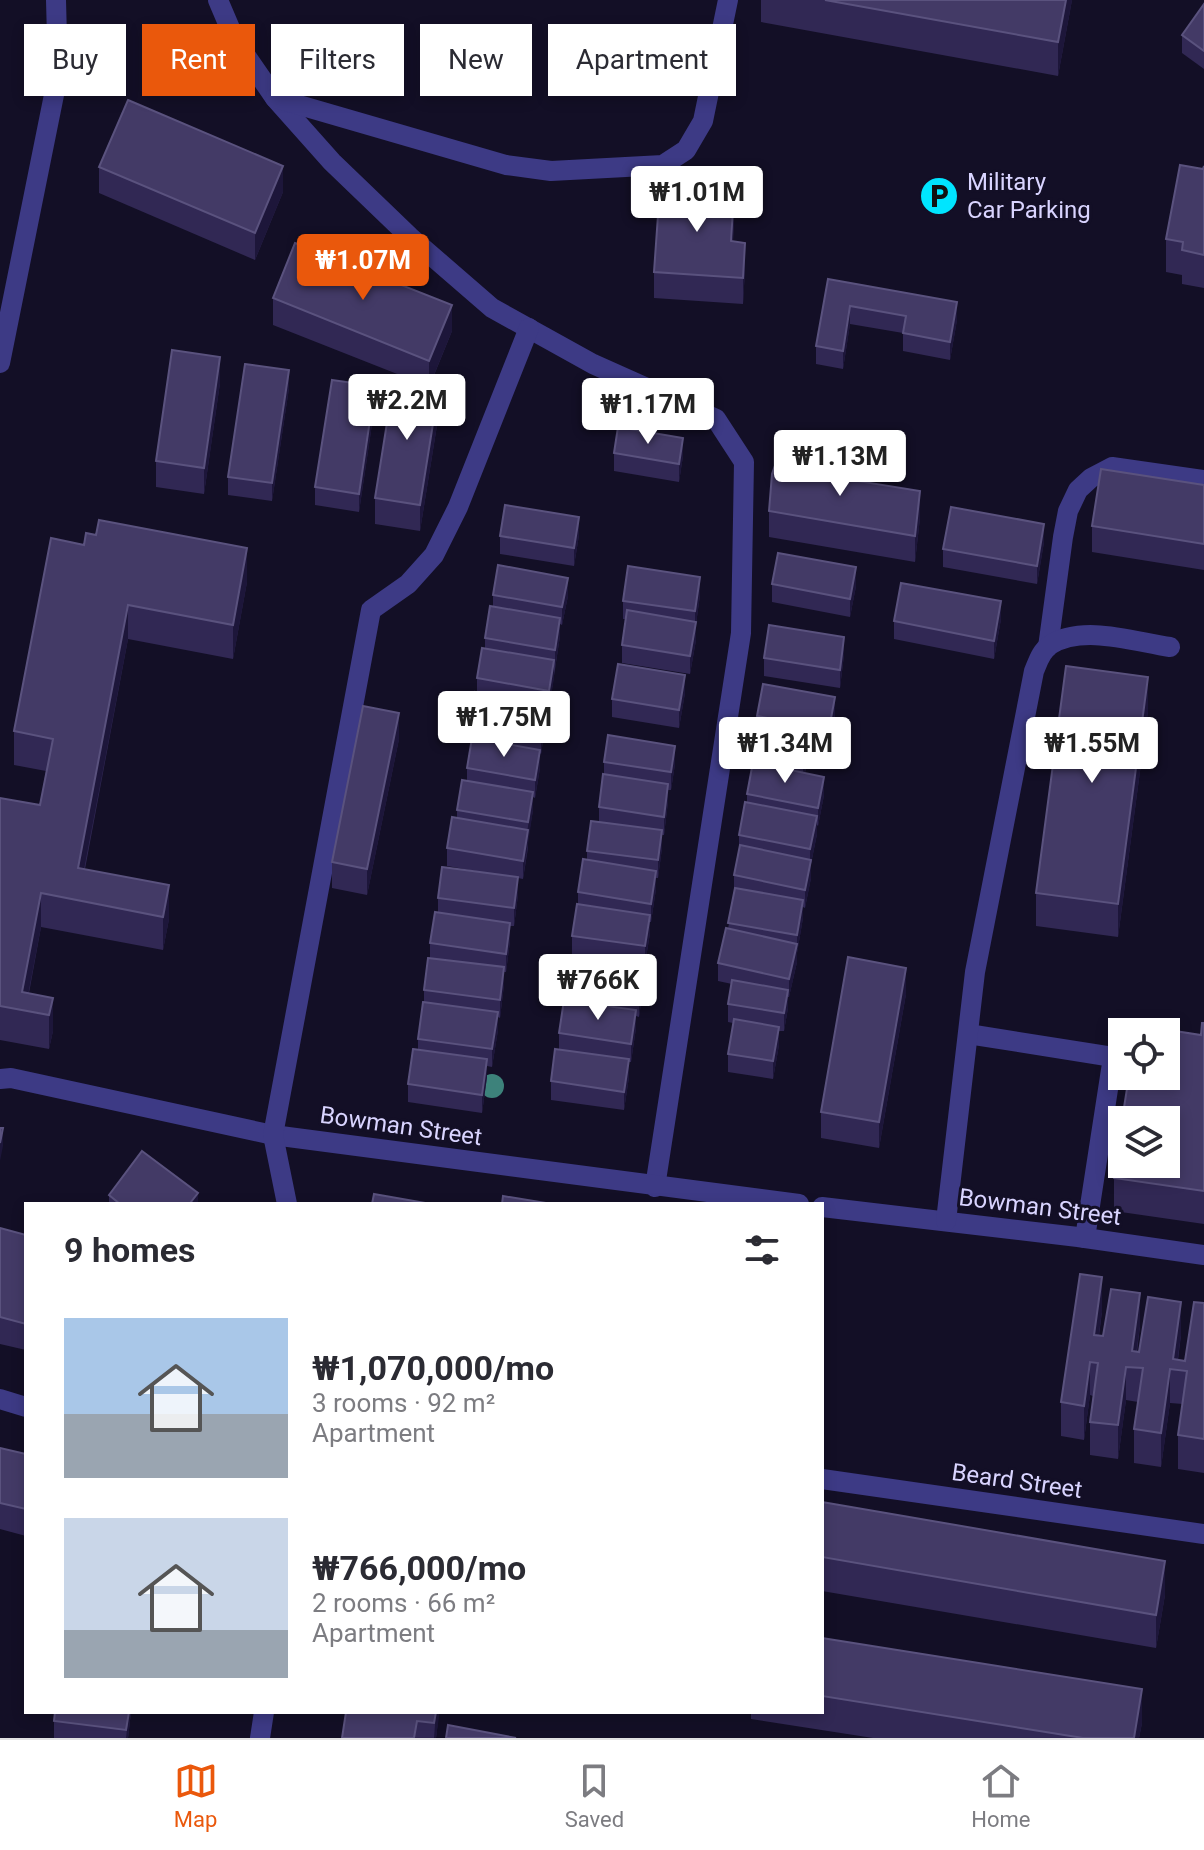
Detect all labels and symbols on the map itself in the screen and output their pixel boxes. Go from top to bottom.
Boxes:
pin: ₩1.01M [632,166,762,234]
place label: Military Car Parking [967,168,1091,224]
parking icon: Military Car Parking [918,175,960,217]
pin: ₩1.07M [298,234,428,302]
pin: ₩2.2M [351,374,463,442]
pin: ₩1.17M [583,378,713,446]
pin: ₩1.13M [775,430,905,498]
pin: ₩1.75M [439,691,569,759]
pin: ₩1.34M [720,717,850,785]
pin: ₩1.55M [1027,717,1157,785]
pin: ₩766K [542,954,654,1022]
street label: Bowman Street [318,1101,484,1151]
street label: Bowman Street [957,1183,1123,1231]
street label: Beard Street [950,1458,1084,1504]

